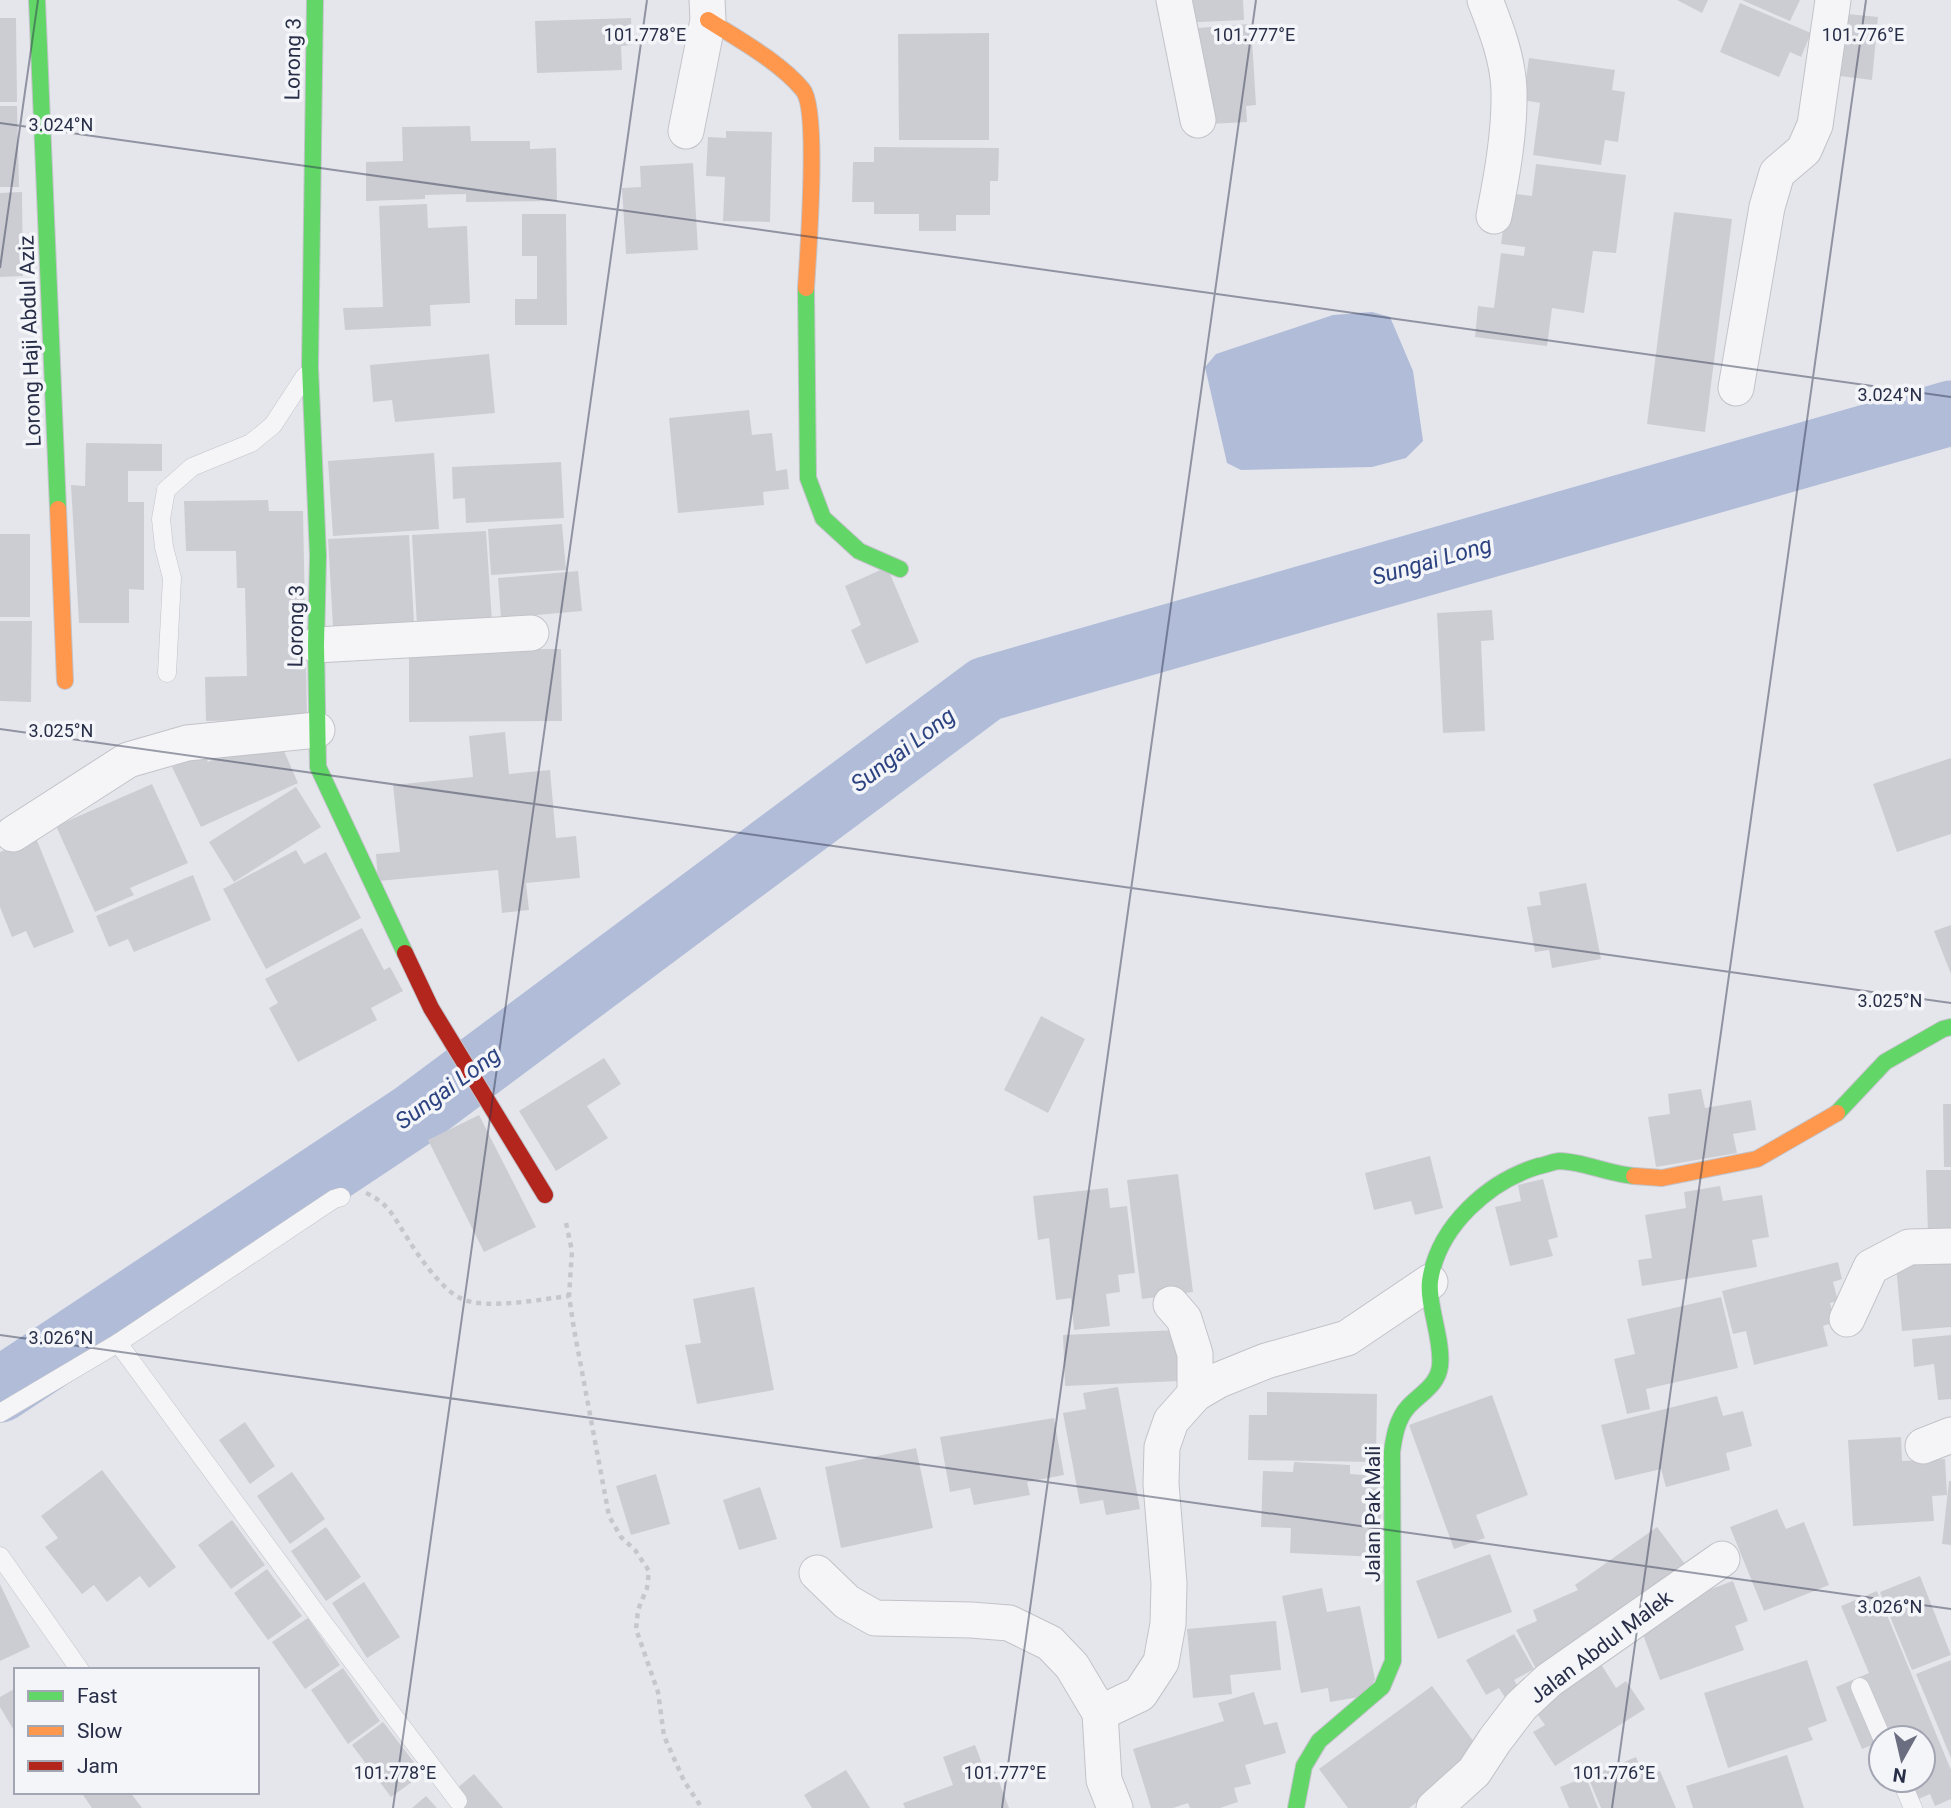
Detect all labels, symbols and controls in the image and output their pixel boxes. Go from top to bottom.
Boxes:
street label: Lorong 3 [280,18,306,100]
text: 101.778°E [604,24,686,45]
text: 101.777°E [1213,24,1295,45]
text: 101.776°E [1822,24,1904,45]
text: 3.024°N [29,114,93,135]
street label: Lorong Haji Abdul Aziz [14,235,46,447]
text: 3.024°N [1858,384,1922,405]
water label: Sungai Long [1369,531,1495,591]
street label: Lorong 3 [283,585,309,667]
water label: Sungai Long [846,702,960,798]
text: 3.025°N [29,720,93,741]
text: 3.025°N [1858,990,1922,1011]
water label: Sungai Long [390,1041,506,1135]
text: 3.026°N [29,1327,93,1348]
street label: Jalan Pak Mali [1361,1446,1385,1582]
street label: Jalan Abdul Malek [1525,1585,1677,1708]
text: 3.026°N [1858,1596,1922,1617]
legend [14,1668,259,1794]
text: Fast [77,1684,118,1708]
text: Slow [77,1719,123,1743]
north arrow [1867,1724,1937,1794]
text: Jam [77,1754,118,1778]
text: 101.778°E [354,1762,436,1783]
text: 101.777°E [964,1762,1046,1783]
text: 101.776°E [1573,1762,1655,1783]
text: N [1891,1763,1908,1788]

